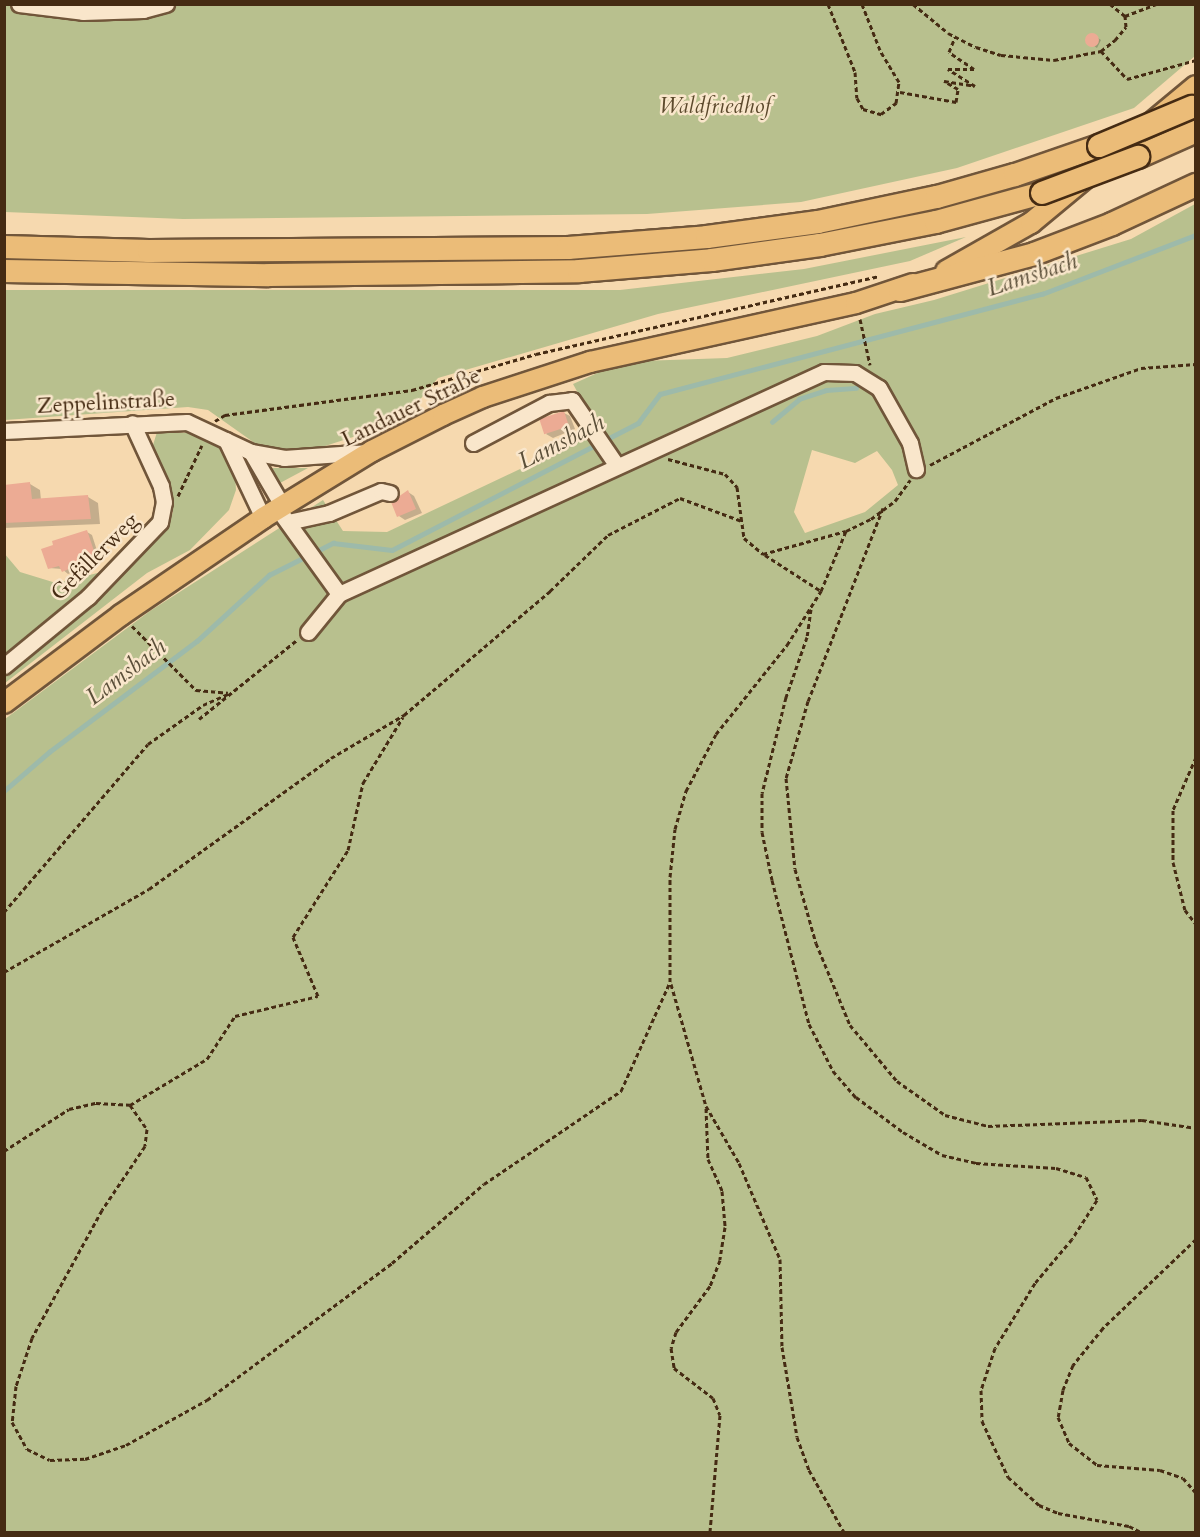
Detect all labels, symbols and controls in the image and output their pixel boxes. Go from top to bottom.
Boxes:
park label: Waldfriedhof [659,94,771,120]
water label: Lamsbach [983,247,1081,303]
street label: Landauer Straße [337,363,485,453]
street label: Zeppelinstraße [36,386,176,420]
water label: Lamsbach [513,408,609,476]
street label: Gefällerweg [46,508,144,606]
water label: Lamsbach [80,633,172,711]

